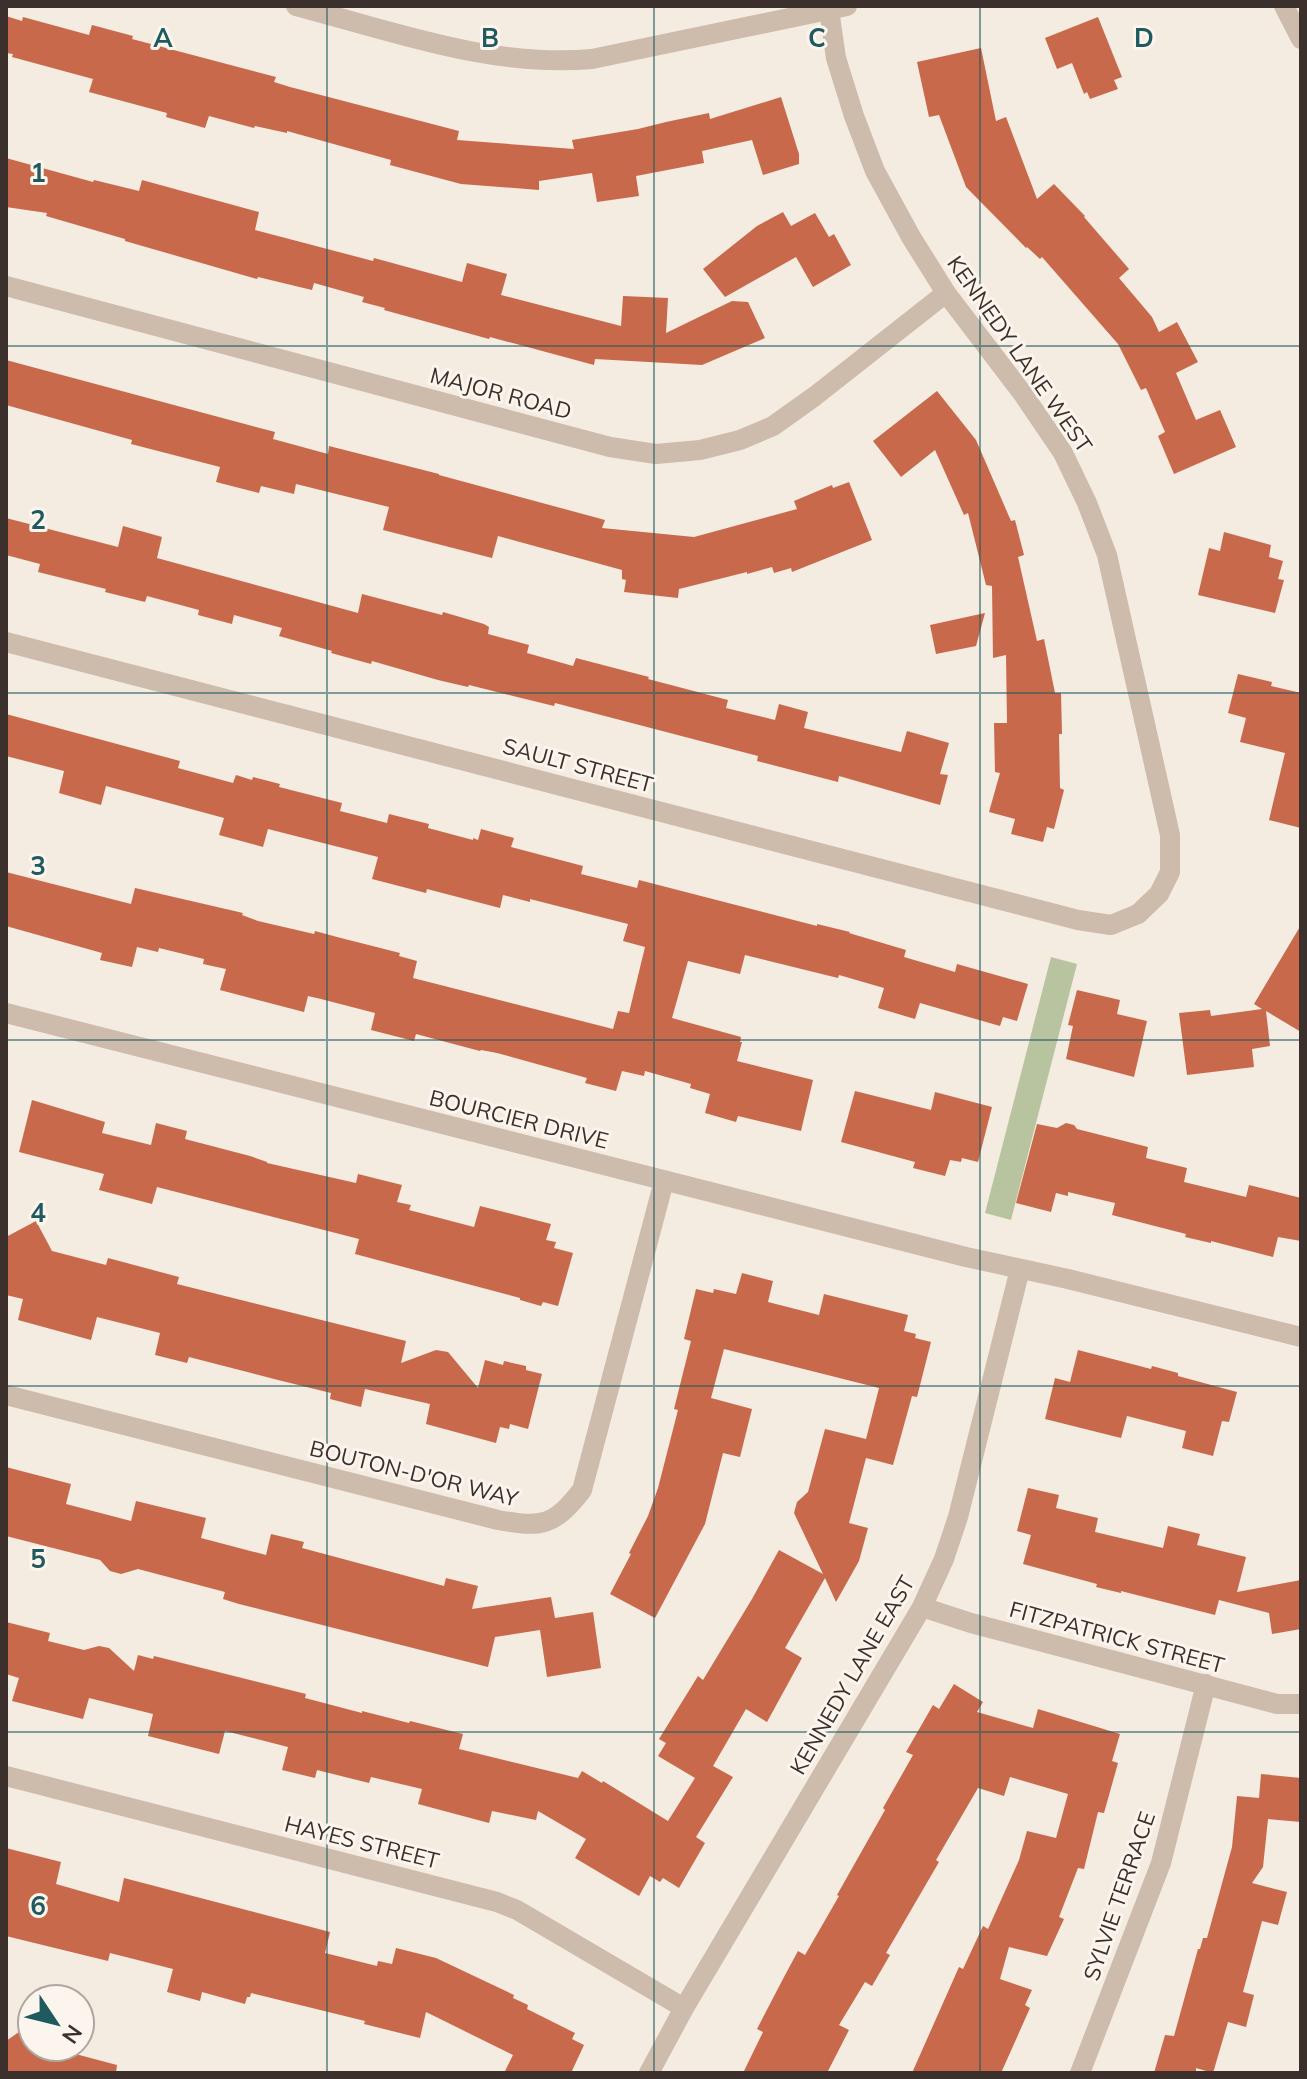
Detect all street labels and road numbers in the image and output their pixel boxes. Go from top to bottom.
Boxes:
street label: KENNEDY LANE WEST [941,250,1099,458]
street label: MAJOR ROAD [427,361,575,425]
street label: SAULT STREET [500,731,656,799]
street label: BOURCIER DRIVE [427,1083,611,1155]
street label: BOUTON-D'OR WAY [307,1434,522,1513]
street label: KENNEDY LANE EAST [784,1570,920,1780]
street label: FITZPATRICK STREET [1006,1595,1228,1679]
street label: SYLVIE TERRACE [1077,1808,1161,1984]
street label: HAYES STREET [282,1809,442,1875]

